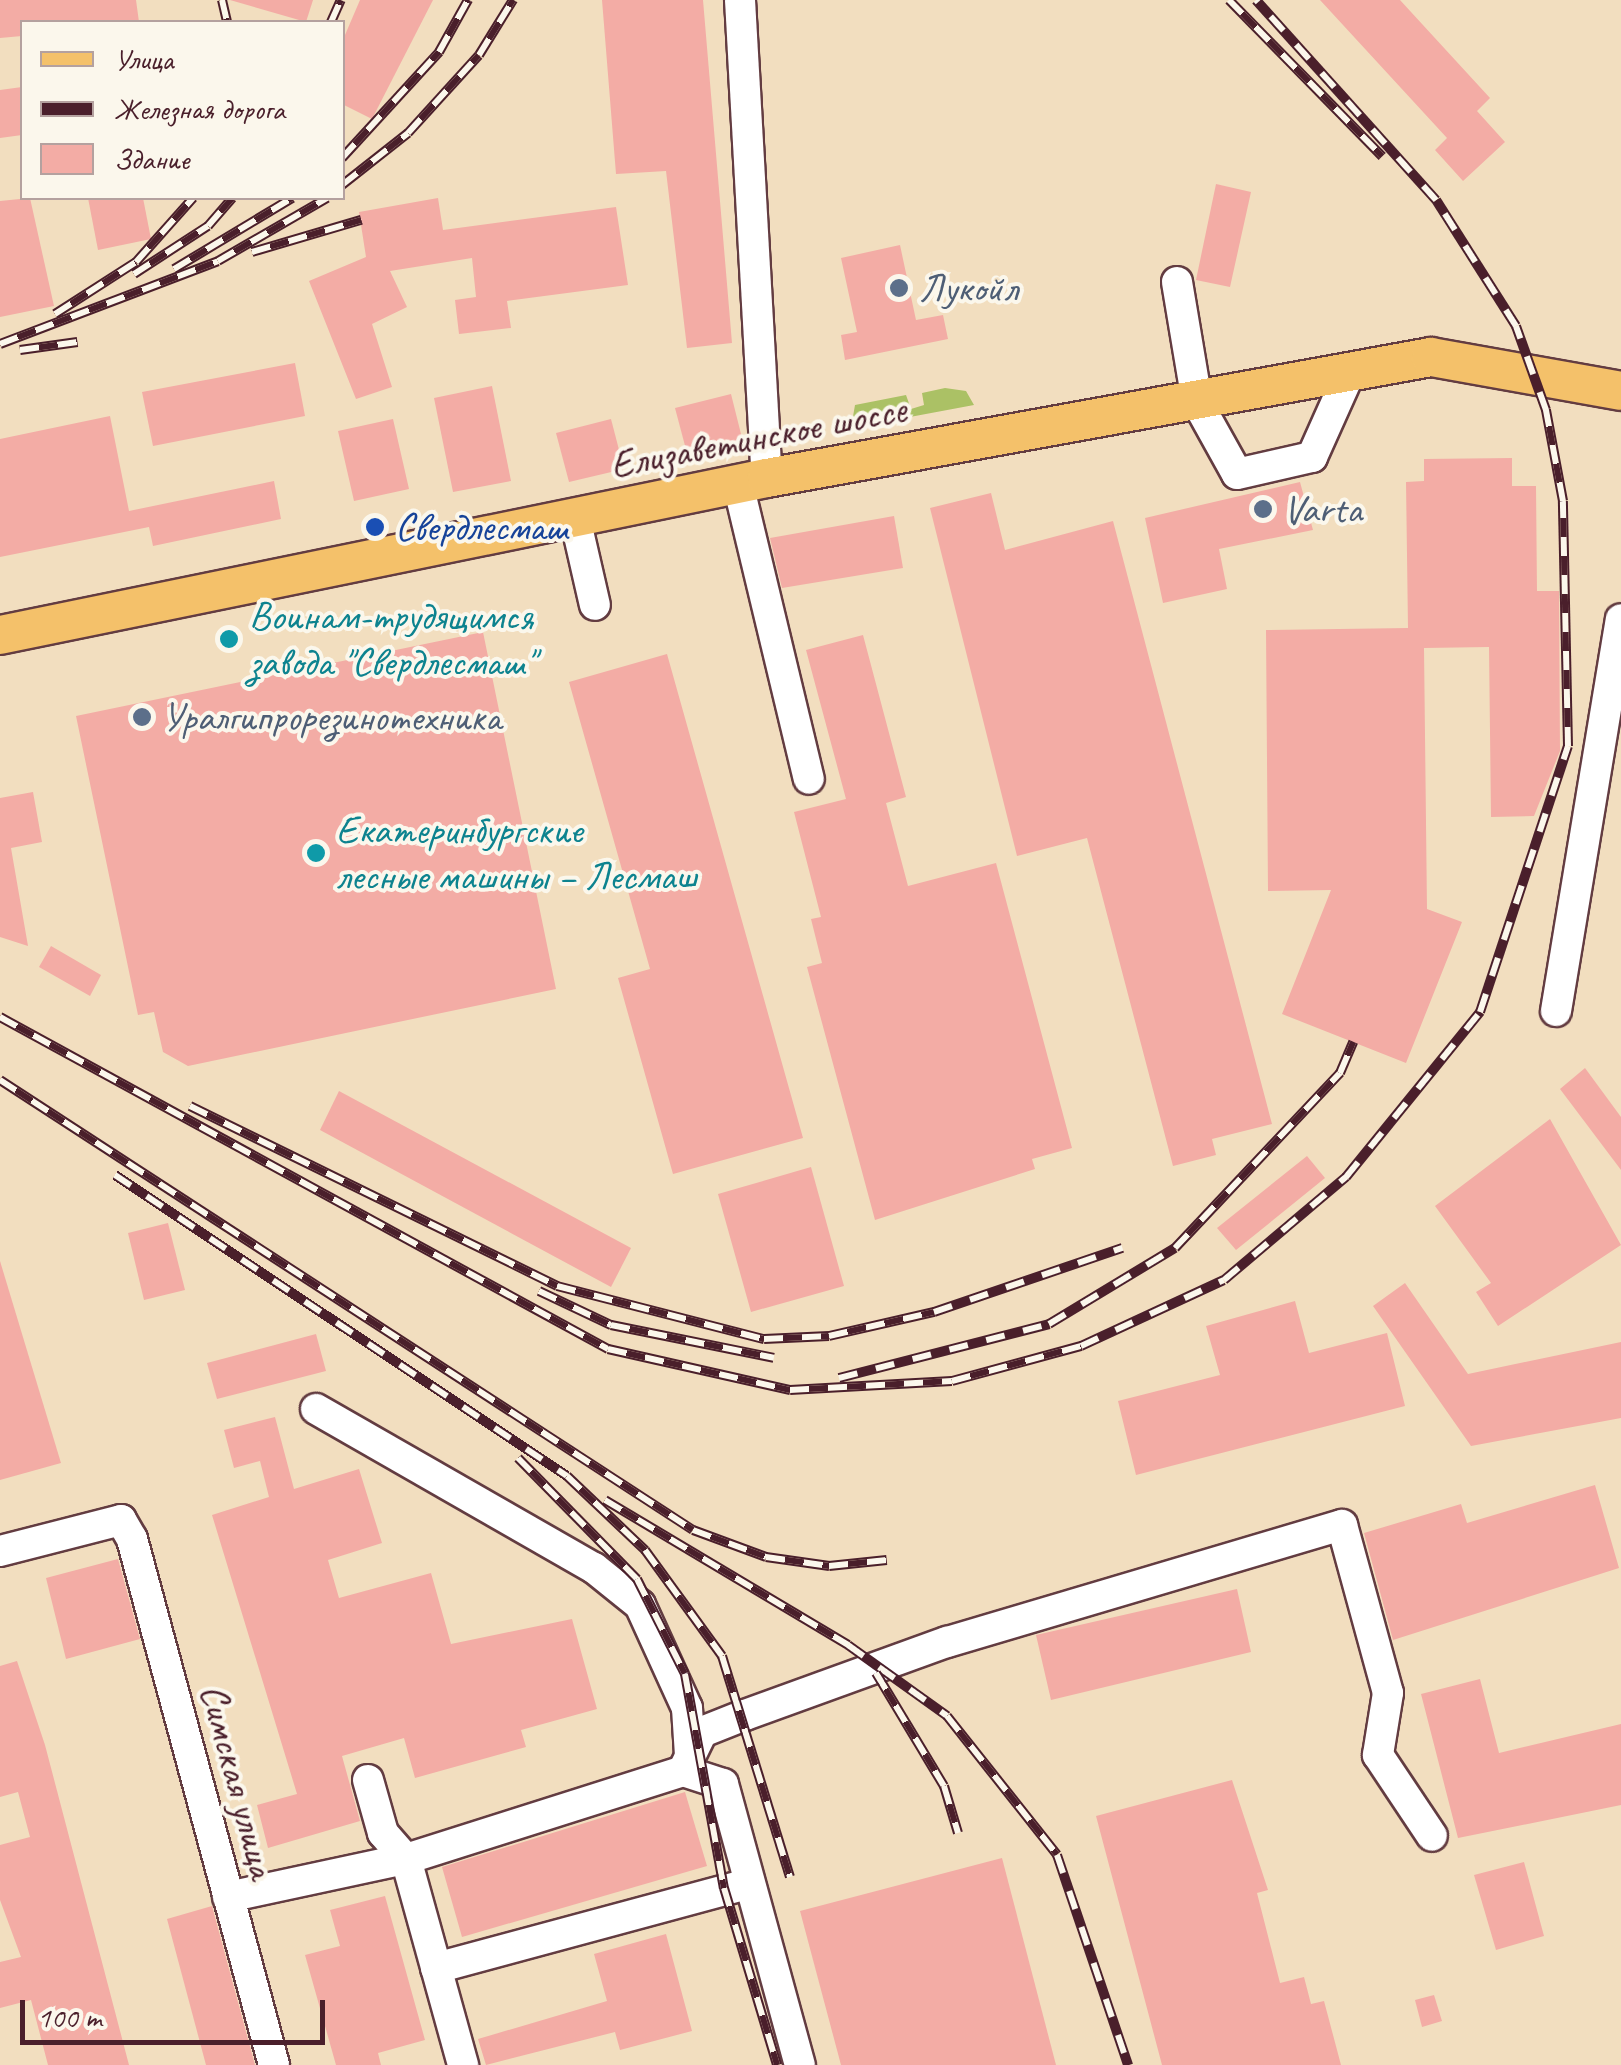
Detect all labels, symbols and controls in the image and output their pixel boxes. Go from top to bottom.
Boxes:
legend [20,20,345,200]
text: Улица [114,40,173,78]
text: Железная дорога [114,90,285,128]
text: Здание [114,140,189,178]
place label: Лукойл [919,264,1018,312]
marker: Лукойл [888,277,910,299]
street label: Елизаветинское шоссе [605,385,911,489]
place label: Varta [1283,485,1362,533]
marker: Varta [1252,498,1274,520]
place label: Свердлесмаш [395,503,568,551]
marker: Свердлесмаш [364,516,386,538]
place label: Воинам-трудящимся завода "Свердлесмаш" [249,592,535,686]
marker: Воинам-трудящимся завода "Свердлесмаш" [218,628,240,650]
place label: Уралгипрорезинотехника [162,693,501,741]
marker: Уралгипрорезинотехника [131,706,153,728]
place label: Екатеринбургские лесные машины – Лесмаш [336,806,702,900]
marker: Екатеринбургские лесные машины – Лесмаш [305,842,327,864]
street label: Симская улица [189,1679,287,1883]
scale bar [25,1980,330,2042]
text: 100 m [37,1998,102,2036]

